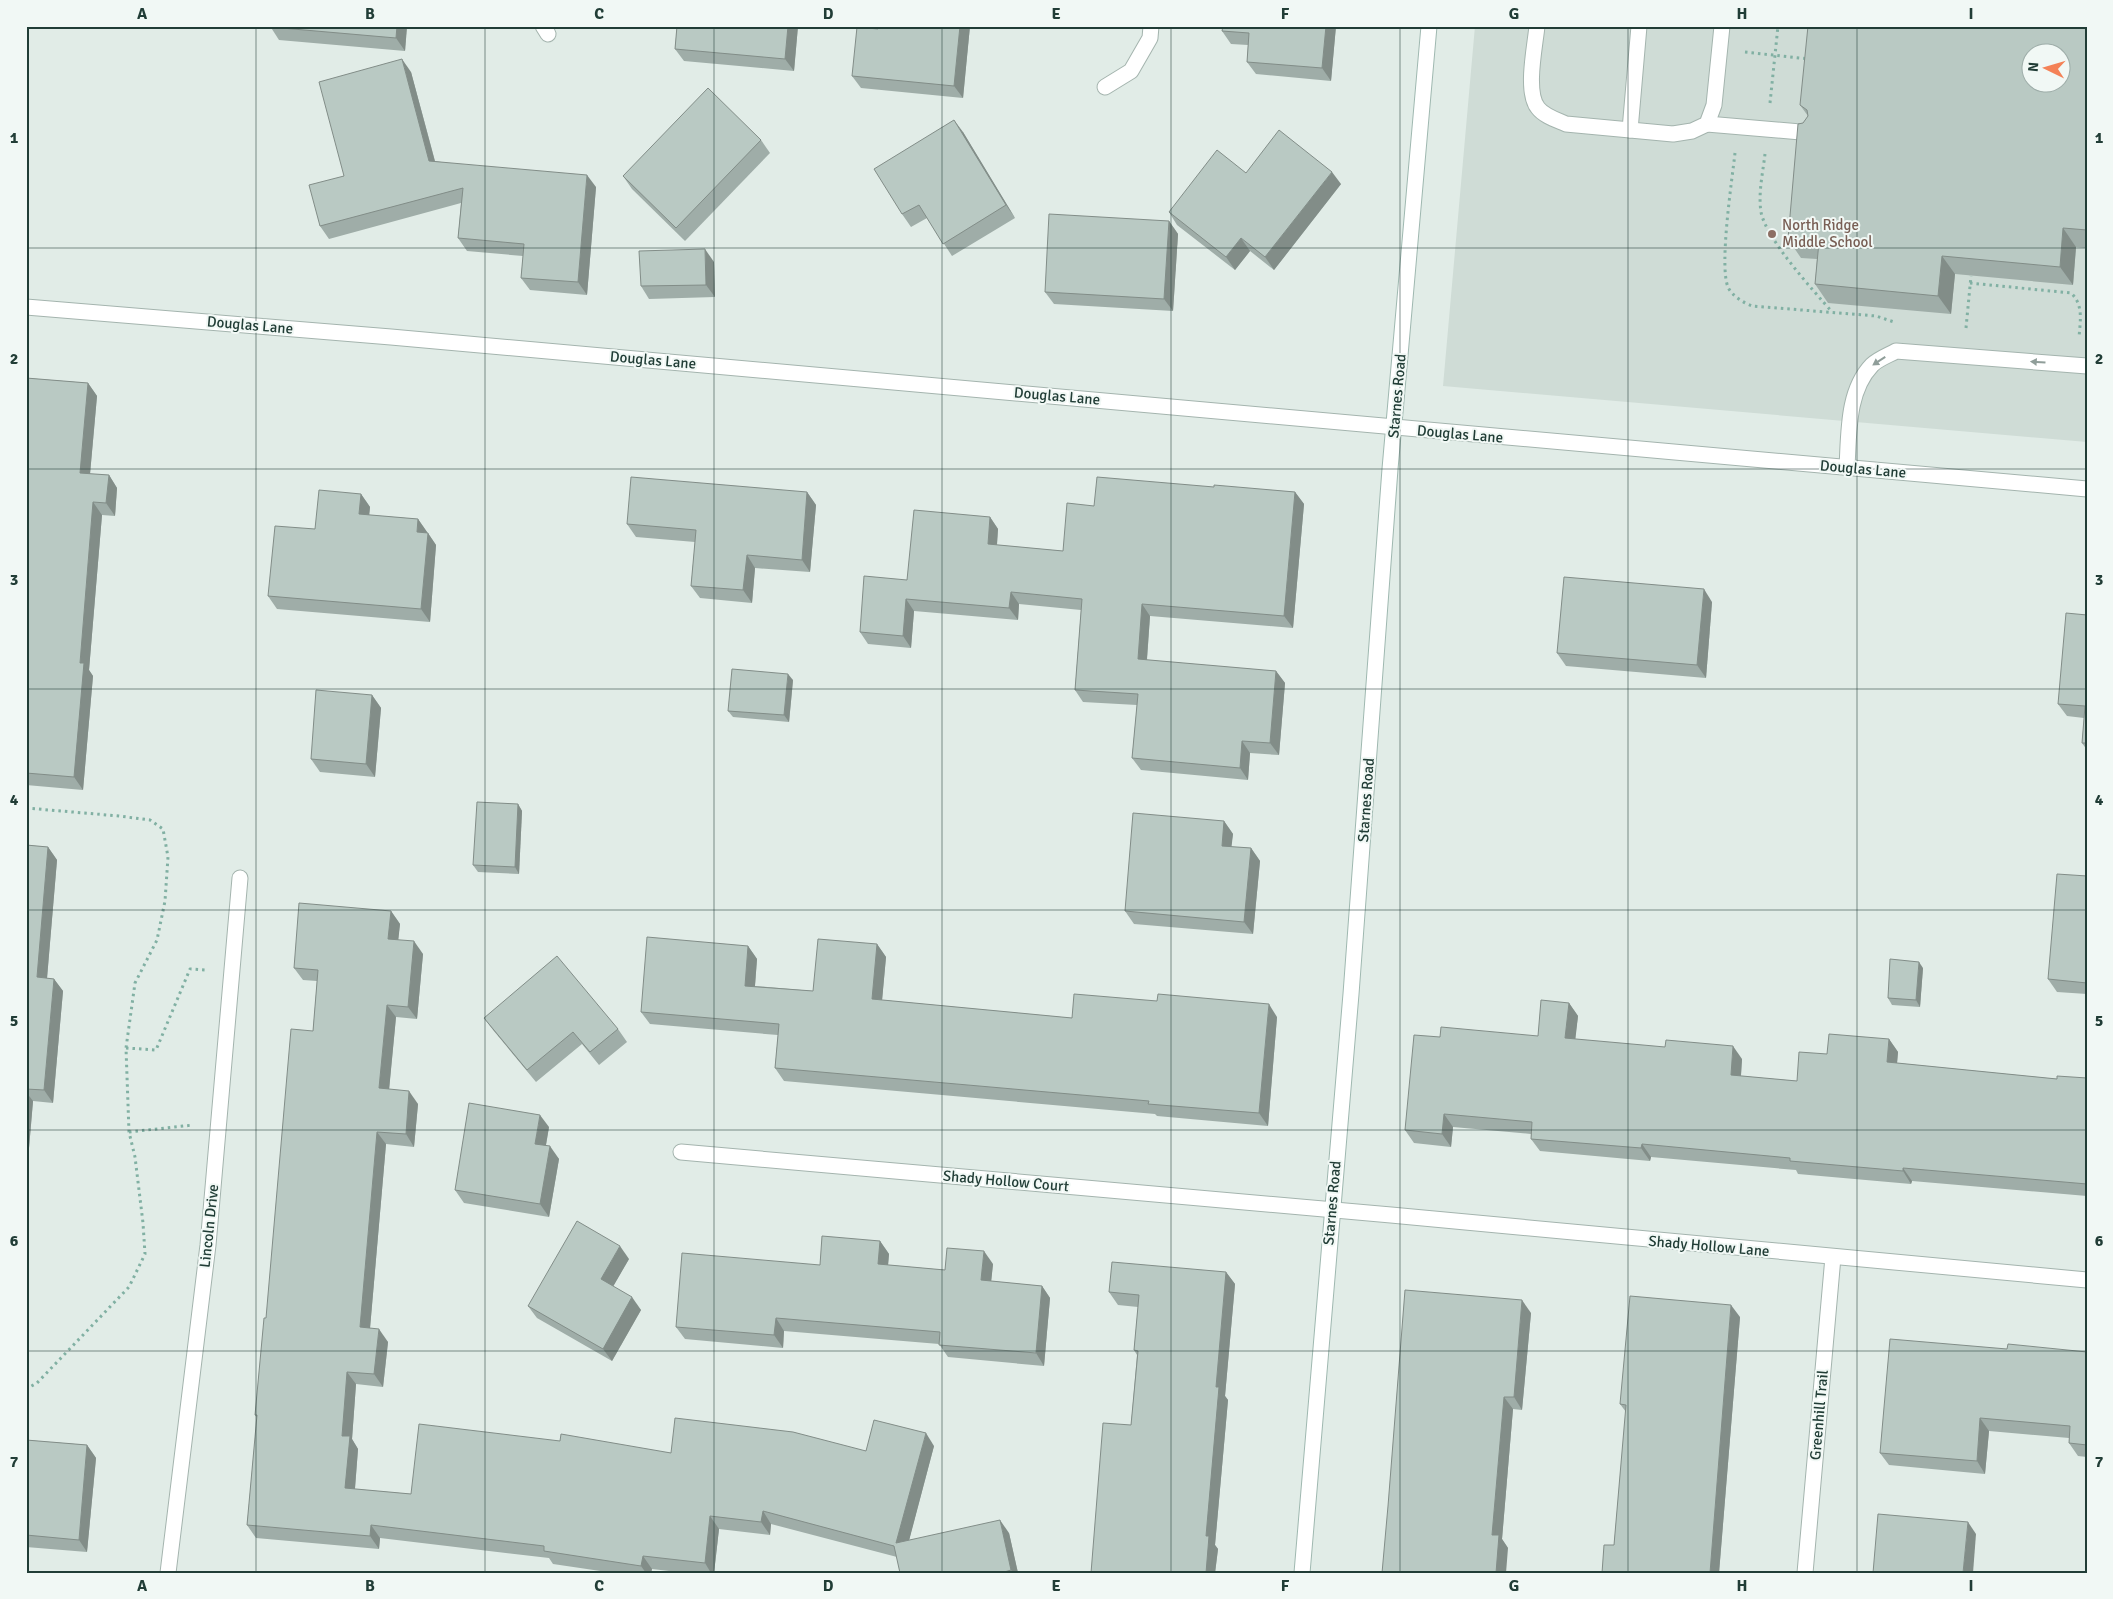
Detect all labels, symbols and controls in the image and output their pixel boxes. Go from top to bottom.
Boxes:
text: A [137,4,148,24]
text: B [365,4,375,24]
text: C [594,4,604,24]
text: D [823,4,834,24]
text: E [1051,4,1061,24]
text: F [1281,4,1290,24]
text: G [1509,4,1519,24]
text: H [1737,4,1747,24]
text: I [1968,4,1974,24]
north arrow [2020,42,2070,92]
text: N [2025,61,2042,73]
text: 1 [10,128,19,148]
text: 1 [2095,128,2104,148]
place label: North Ridge Middle School [1782,216,1873,251]
marker: North Ridge Middle School [1766,228,1778,240]
street label: Douglas Lane [206,312,294,338]
street label: Douglas Lane [609,347,697,373]
text: 2 [10,349,18,369]
text: 2 [2095,349,2103,369]
street label: Starnes Road [1384,353,1410,439]
one-way arrow [1872,357,1886,366]
one-way arrow [2030,358,2046,366]
street label: Douglas Lane [1013,383,1101,409]
street label: Douglas Lane [1416,421,1504,447]
street label: Douglas Lane [1819,456,1907,482]
text: 3 [10,570,18,590]
text: 3 [2095,570,2103,590]
street label: Starnes Road [1354,757,1378,843]
text: 4 [10,790,19,810]
text: 4 [2095,790,2104,810]
text: 5 [10,1011,18,1031]
text: 5 [2095,1011,2103,1031]
street label: Starnes Road [1319,1160,1345,1246]
street label: Shady Hollow Court [942,1167,1070,1195]
street label: Lincoln Drive [196,1183,222,1269]
text: 6 [10,1231,19,1251]
text: 6 [2095,1231,2104,1251]
street label: Shady Hollow Lane [1648,1232,1770,1260]
street label: Greenhill Trail [1806,1369,1832,1461]
text: 7 [10,1452,19,1472]
text: 7 [2095,1452,2104,1472]
text: A [137,1576,148,1596]
text: B [365,1576,375,1596]
text: C [594,1576,604,1596]
text: D [823,1576,834,1596]
text: E [1051,1576,1061,1596]
text: F [1281,1576,1290,1596]
text: G [1509,1576,1519,1596]
text: H [1737,1576,1747,1596]
text: I [1968,1576,1974,1596]

